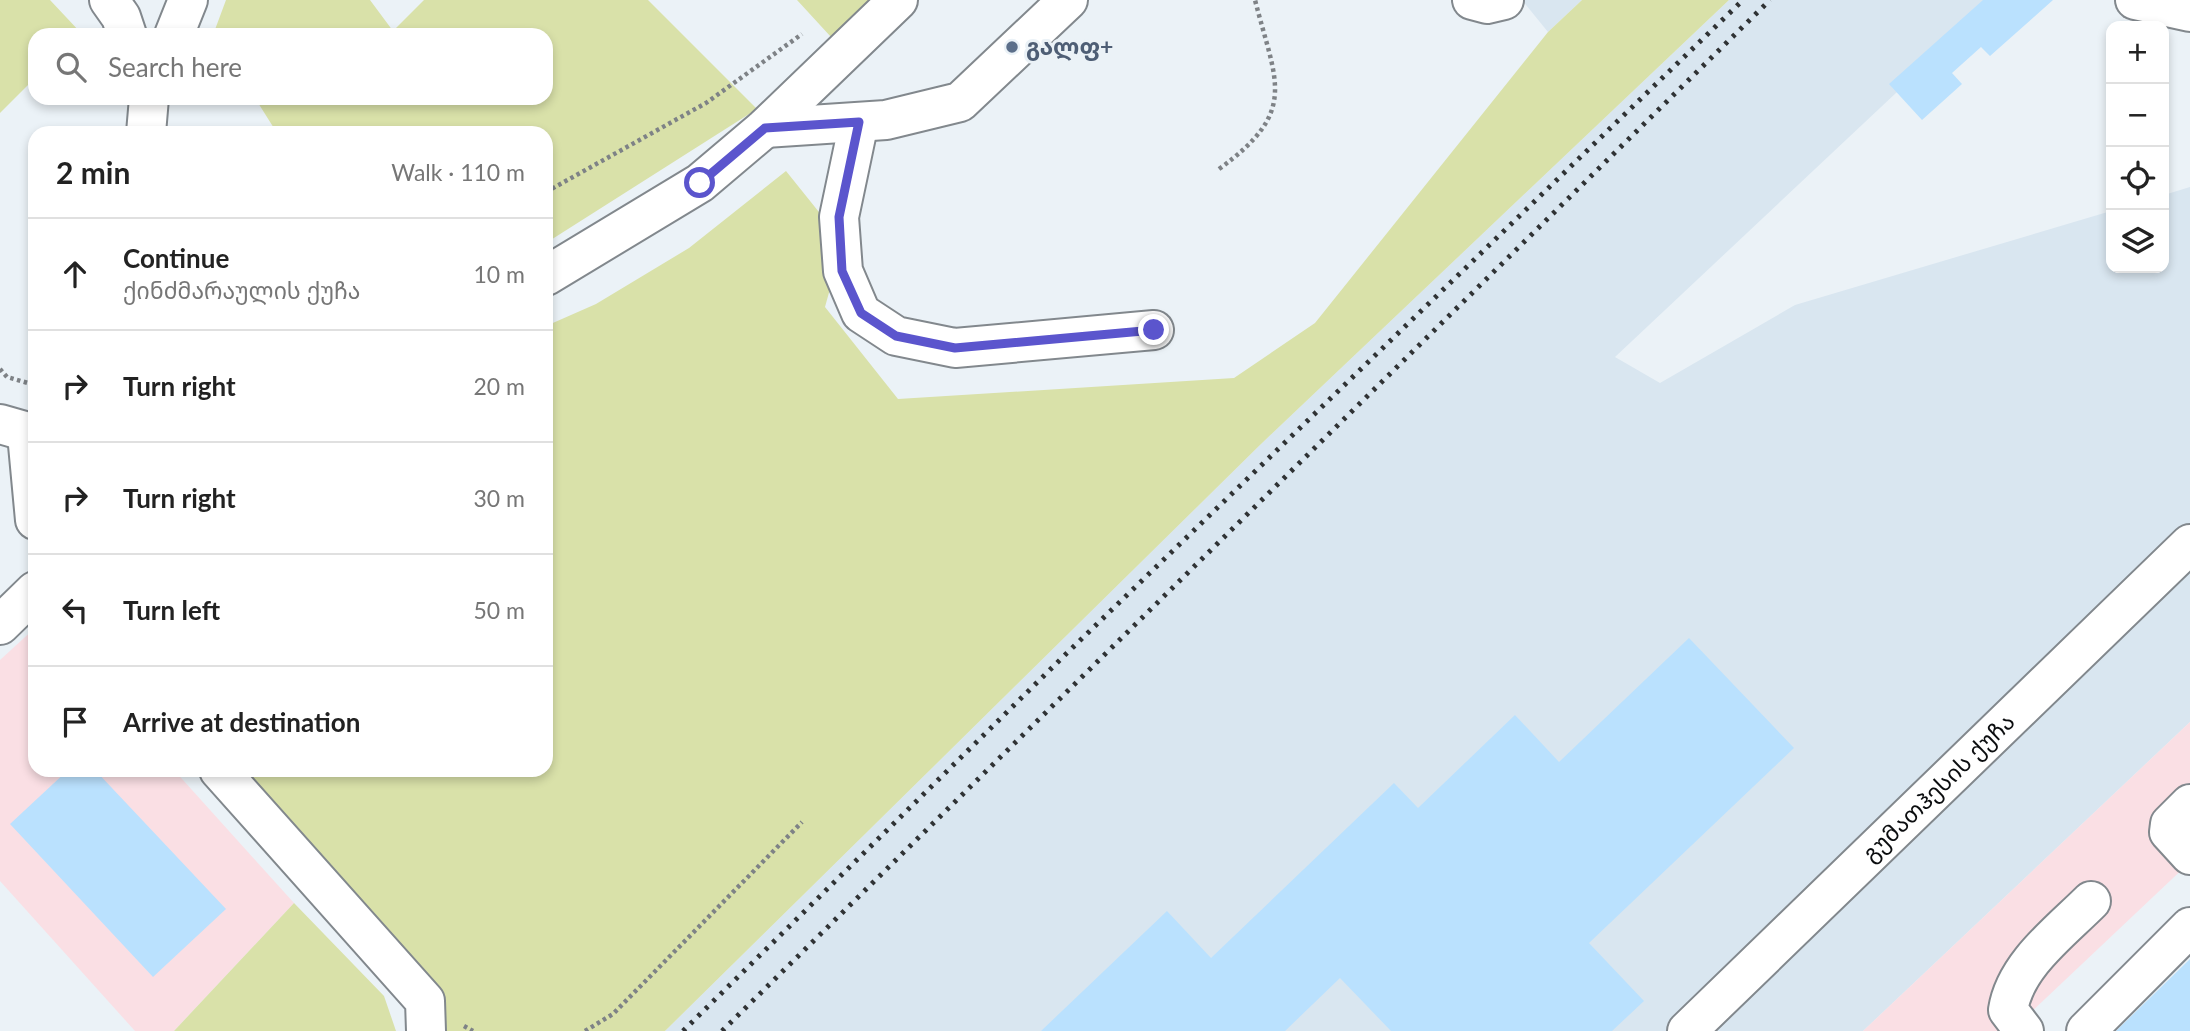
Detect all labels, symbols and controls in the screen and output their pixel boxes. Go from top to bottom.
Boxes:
map controls [2106,21,2169,273]
button: + [2106,21,2169,84]
search box [28,28,553,105]
place label: გალფ+ [1026,32,1113,61]
marker: გალფ+ [1004,39,1020,55]
icon: search [52,48,90,86]
text: Search here [108,51,242,83]
button: − [2106,84,2169,147]
button: locate [2106,147,2169,210]
text: 2 min [56,154,130,190]
text: Walk · 110 m [391,158,525,186]
route start [684,167,715,198]
button: layers [2106,210,2169,273]
text: Continue [123,242,229,274]
icon: ahead [56,255,94,293]
text: 10 m [474,260,525,288]
text: ქინძმარაულის ქუჩა [123,276,360,304]
route end [1138,314,1169,345]
icon: right [56,367,94,405]
text: Turn right [123,370,236,402]
text: 20 m [474,372,525,400]
icon: right [56,479,94,517]
text: Turn right [123,482,236,514]
text: 30 m [474,484,525,512]
icon: left [56,591,94,629]
text: Turn left [123,594,220,626]
text: 50 m [474,596,525,624]
icon: arrive [56,703,94,741]
text: Arrive at destination [123,706,360,738]
street label: გუმათჰესის ქუჩა [1856,707,2020,868]

